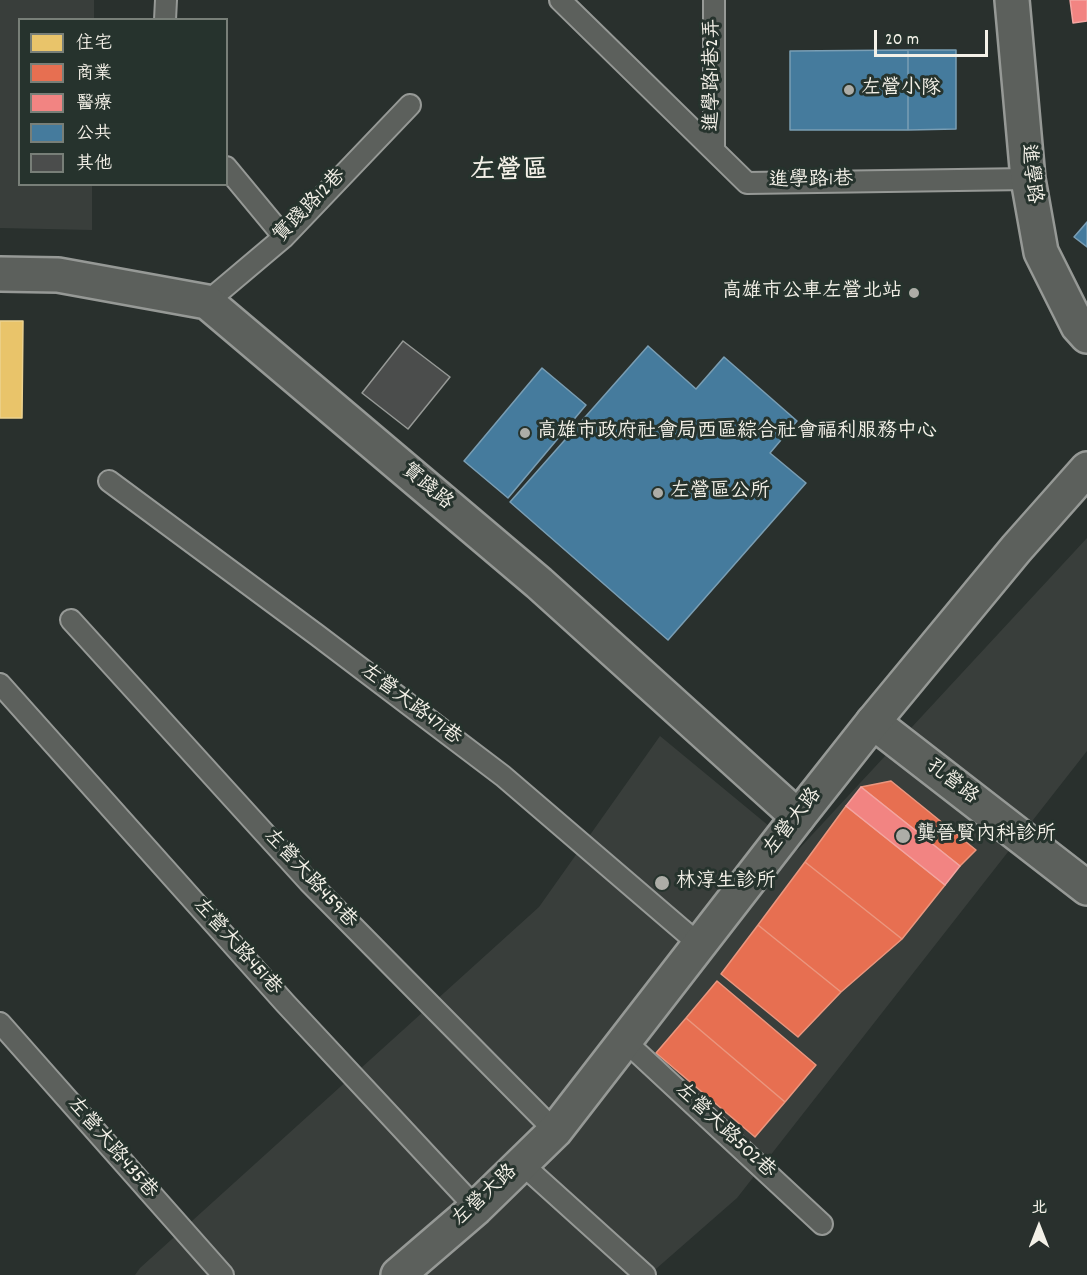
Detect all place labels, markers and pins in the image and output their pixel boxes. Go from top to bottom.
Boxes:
place label: 左營小隊 [861,78,941,102]
marker: 左營小隊 [842,83,856,97]
place label: 高雄市公車左營北站 [722,281,902,305]
marker: 高雄市公車左營北站 [907,286,921,300]
place label: 高雄市政府社會局西區綜合社會福利服務中心 [537,421,937,445]
marker: 高雄市政府社會局西區綜合社會福利服務中心 [518,426,532,440]
place label: 左營區公所 [670,481,770,505]
marker: 左營區公所 [651,486,665,500]
place label: 龔晉賢內科診所 [916,824,1056,848]
marker: 龔晉賢內科診所 [894,827,912,845]
place label: 林淳生診所 [676,871,776,895]
marker: 林淳生診所 [653,874,671,892]

